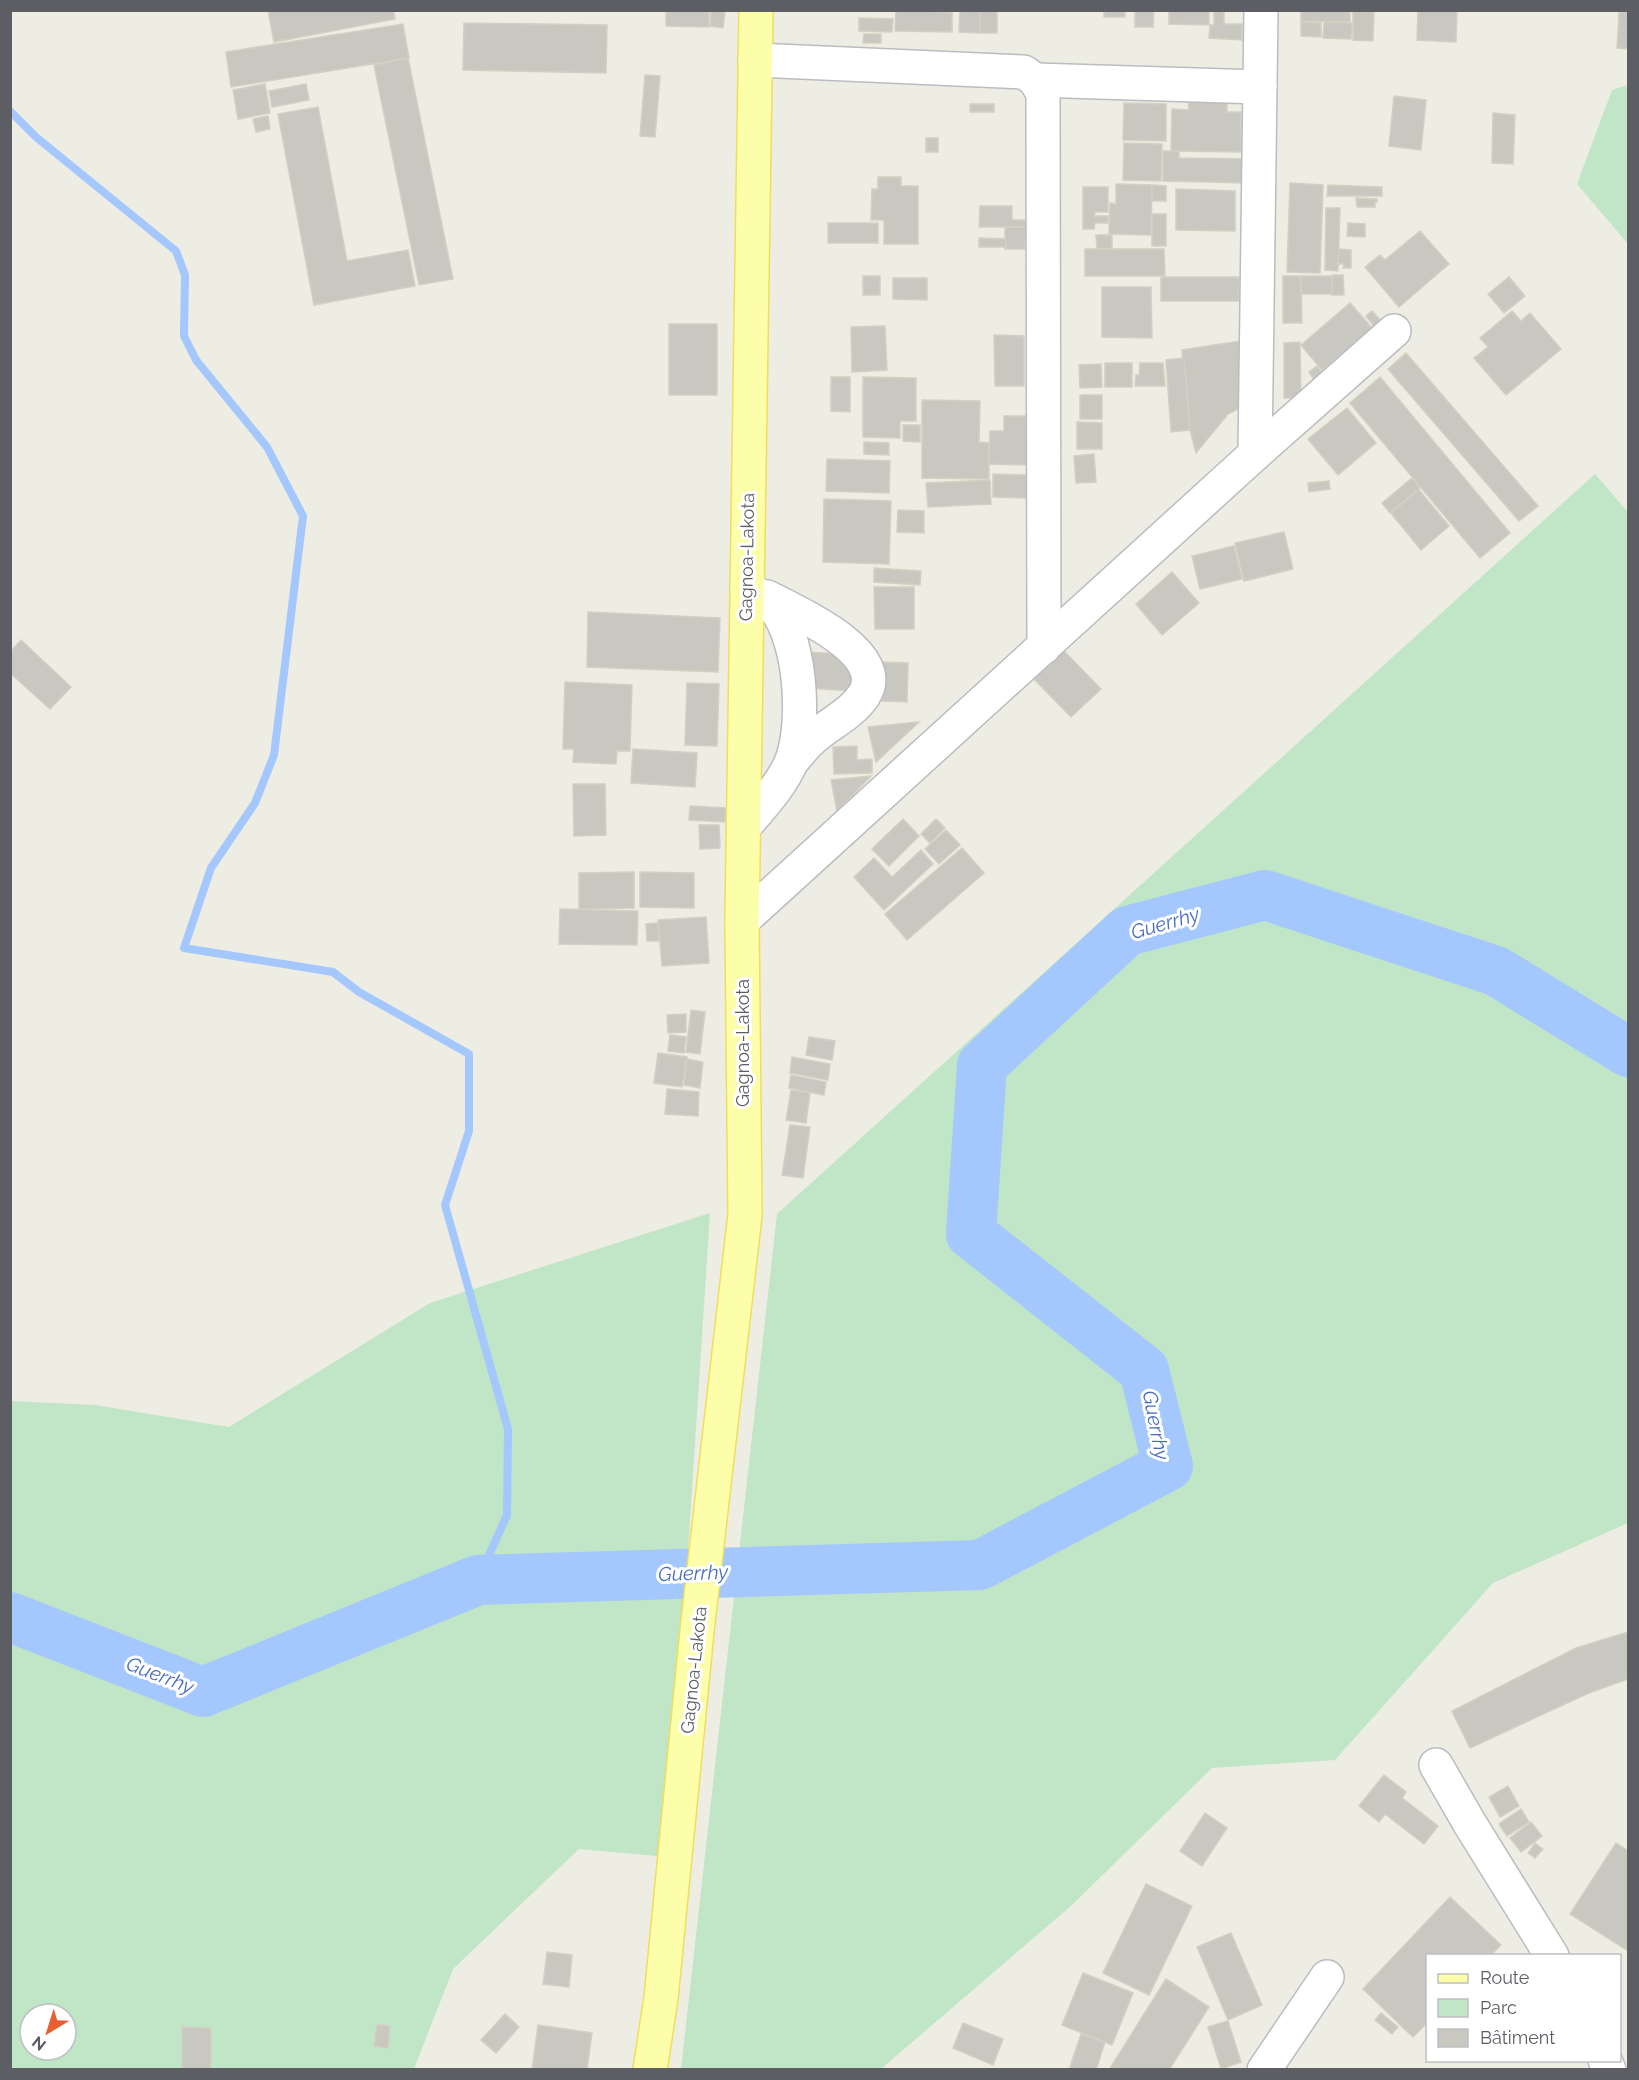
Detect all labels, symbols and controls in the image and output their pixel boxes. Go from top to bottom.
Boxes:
street label: Gagnoa-Lakota [735,493,758,621]
water label: Guerrhy [1128,901,1203,944]
street label: Gagnoa-Lakota [732,979,753,1107]
water label: Guerrhy [1138,1388,1175,1463]
water label: Guerrhy [658,1560,730,1586]
street label: Gagnoa-Lakota [676,1605,711,1735]
water label: Guerrhy [123,1651,198,1699]
legend [1426,1954,1621,2062]
text: Route [1480,1967,1530,1988]
text: Parc [1480,1997,1517,2018]
north arrow [18,2002,78,2062]
text: Bâtiment [1480,2027,1555,2048]
text: N [28,2032,50,2055]

